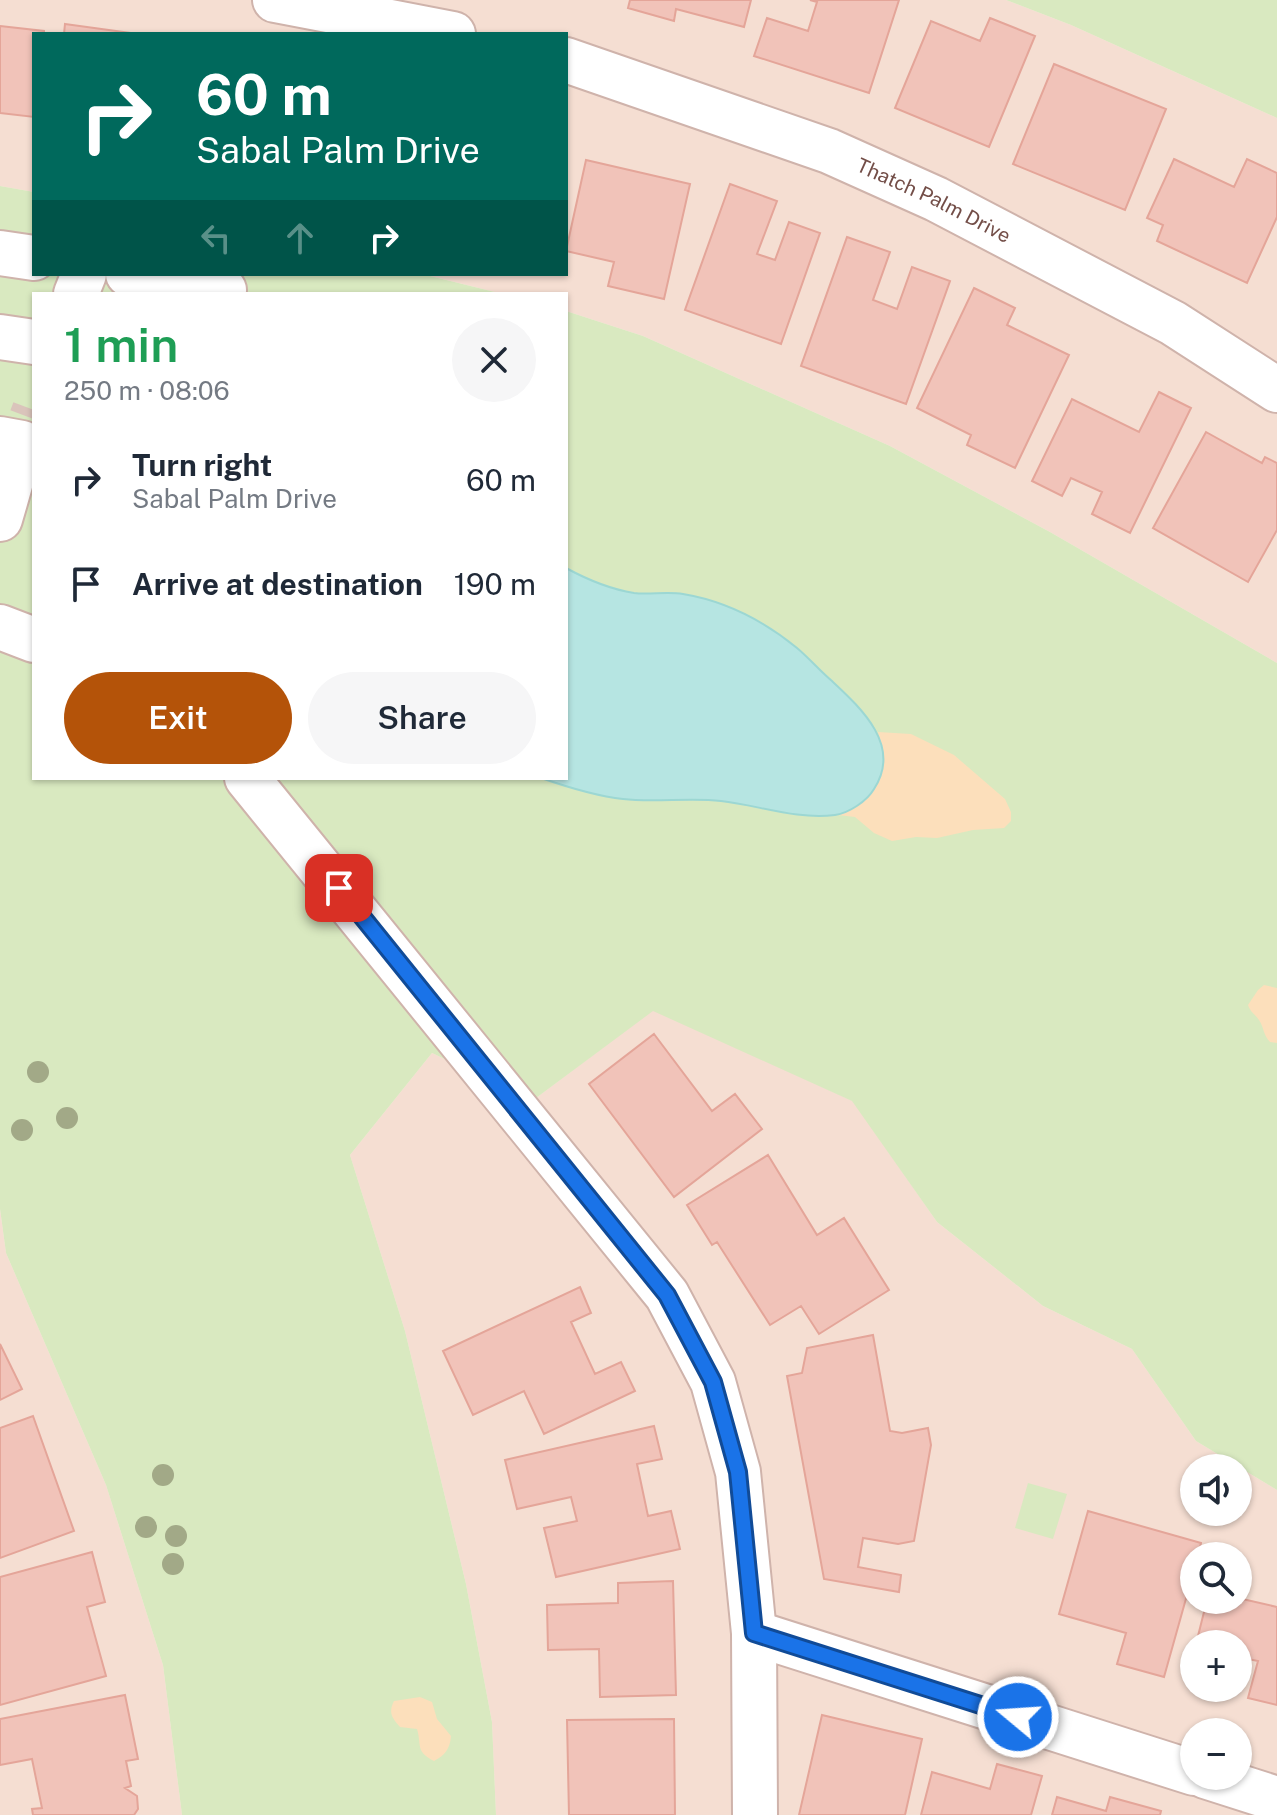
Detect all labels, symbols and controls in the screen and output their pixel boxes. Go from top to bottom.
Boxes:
text: 60 m [196,62,332,128]
icon: right [64,64,168,168]
text: Sabal Palm Drive [196,129,480,171]
street label: Thatch Palm Drive [853,153,1015,248]
icon: left [194,216,238,260]
icon: ahead [278,216,322,260]
icon: right [362,216,406,260]
text: 1 min [64,316,178,373]
button: close [452,318,536,402]
text: 250 m · 08:06 [64,375,230,406]
text: Turn right [132,447,272,483]
icon: right [64,458,108,502]
text: 60 m [466,462,536,498]
text: Sabal Palm Drive [132,483,337,514]
icon: arrive [64,562,108,606]
text: Arrive at destination [132,566,423,602]
text: 190 m [454,566,536,602]
button: Exit [64,672,292,764]
button: Share [308,672,536,764]
pin [305,854,373,922]
icon: arrive [317,866,361,910]
map controls [1180,1454,1252,1790]
button: sound [1180,1454,1252,1526]
button: search [1180,1542,1252,1614]
button: + [1180,1630,1252,1702]
position arrow [976,1675,1060,1759]
button: − [1180,1718,1252,1790]

